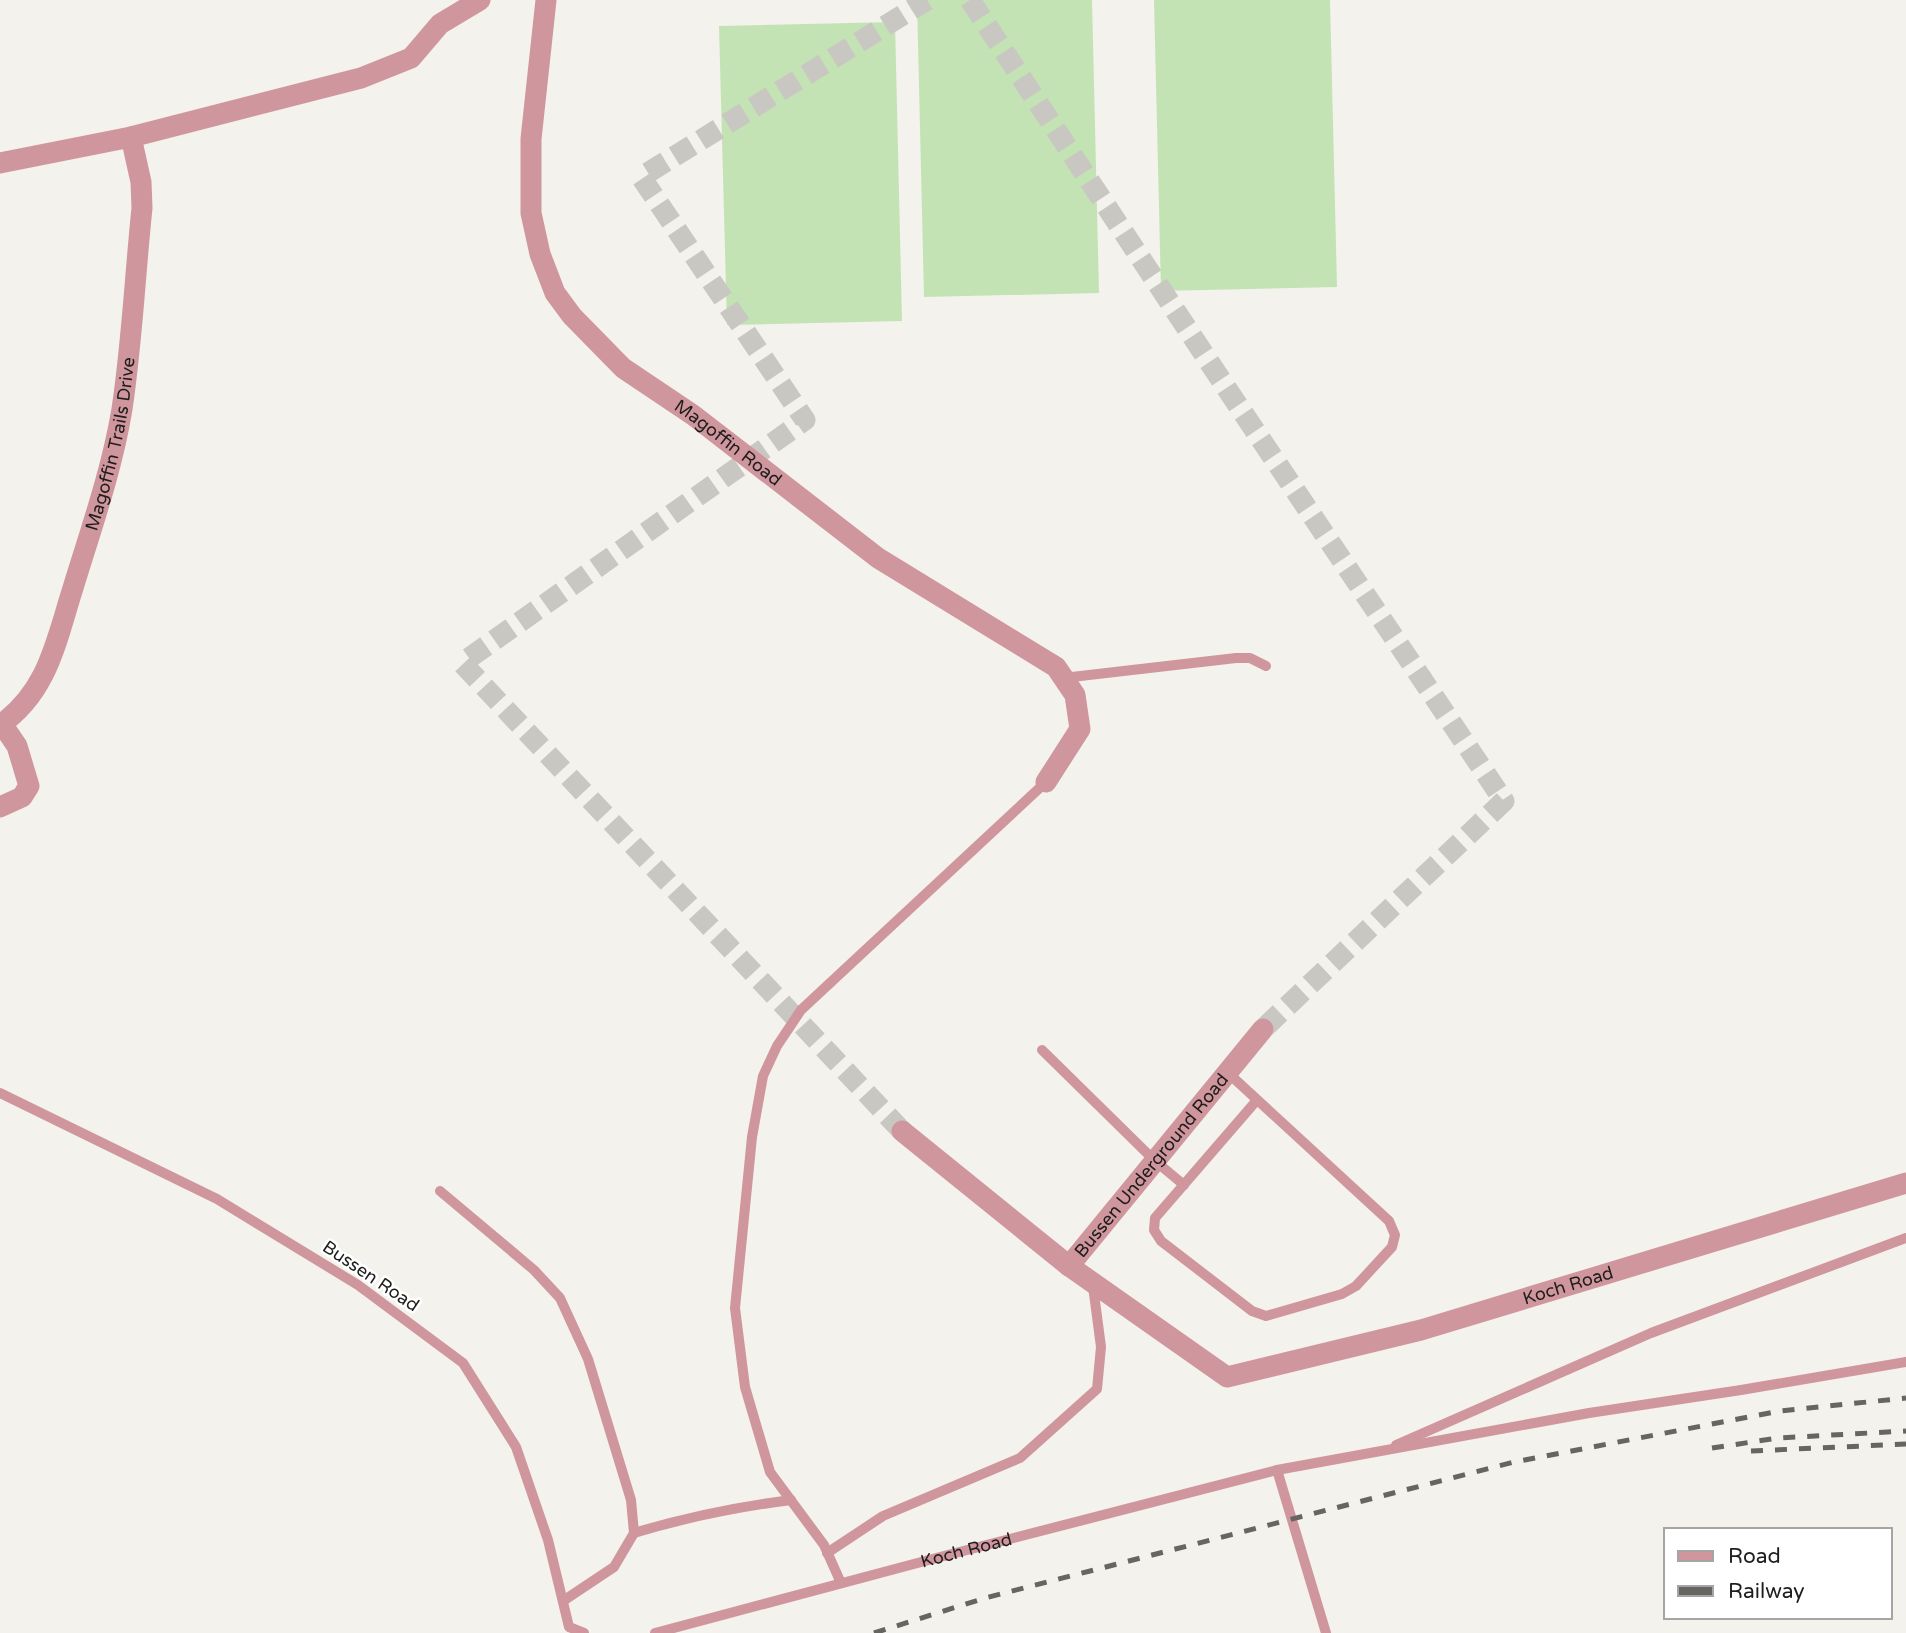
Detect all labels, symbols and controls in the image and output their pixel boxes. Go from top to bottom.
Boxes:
street label: Magoffin Trails Drive [81,356,140,534]
street label: Magoffin Road [670,395,786,491]
street label: Bussen Underground Road [1070,1069,1233,1262]
street label: Bussen Road [319,1236,423,1316]
street label: Koch Road [1520,1261,1616,1310]
street label: Koch Road [918,1528,1014,1573]
legend [1664,1528,1892,1619]
text: Road [1728,1544,1781,1569]
text: Railway [1728,1579,1805,1604]

